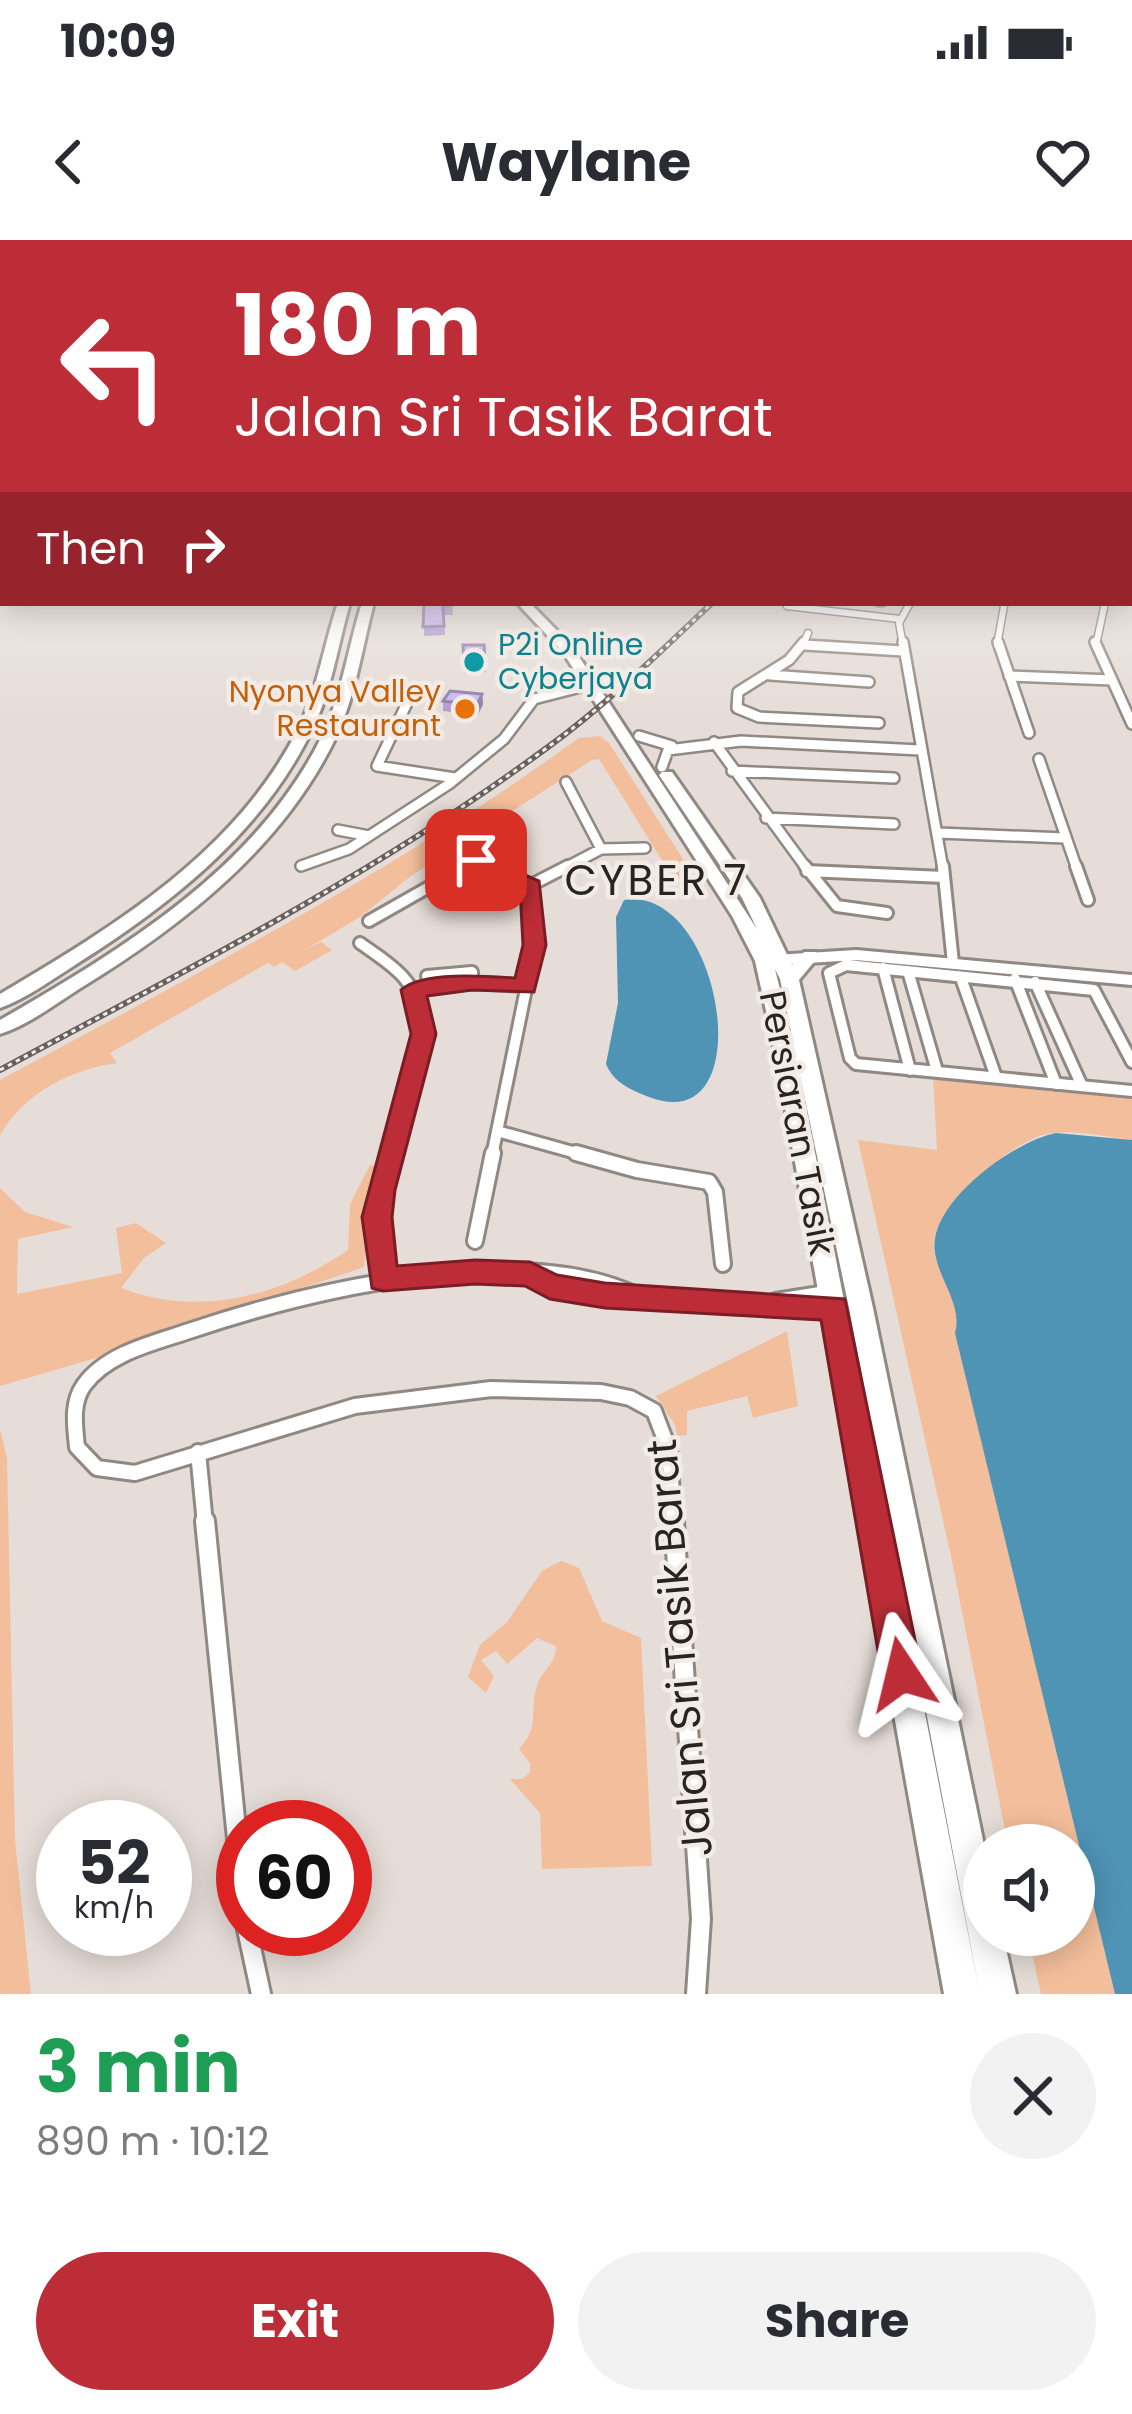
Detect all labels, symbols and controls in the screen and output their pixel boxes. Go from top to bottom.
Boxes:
text: 10:09 [60,10,176,73]
text: Waylane [441,124,691,200]
icon: back [36,129,102,195]
icon: heart [1030,129,1096,195]
text: 180 m [234,267,482,384]
icon: left [36,288,192,444]
text: Jalan Sri Tasik Barat [234,379,773,455]
icon: right [170,516,236,582]
text: Then [36,517,146,580]
place label: P2i Online Cyberjaya [498,623,653,700]
marker: P2i Online Cyberjaya [461,649,487,675]
place label: Nyonya Valley Restaurant [229,670,441,747]
marker: Nyonya Valley Restaurant [452,696,478,722]
pin [425,809,527,911]
icon: arrive [443,827,509,893]
district label: CYBER 7 [565,851,749,910]
street label: Persiaran Tasik [747,986,848,1260]
street label: Jalan Sri Tasik Barat [632,1437,727,1859]
position arrow [839,1611,965,1737]
speed limit sign: 60 [216,1800,372,1956]
text: 52 [77,1821,151,1905]
map controls [963,1824,1095,1956]
button: sound [963,1824,1095,1956]
text: km/h [74,1886,154,1929]
text: 3 min [36,2016,241,2117]
button: close [970,2033,1096,2159]
text: 890 m · 10:12 [36,2114,270,2169]
button: Exit [36,2252,554,2390]
button: Share [578,2252,1096,2390]

